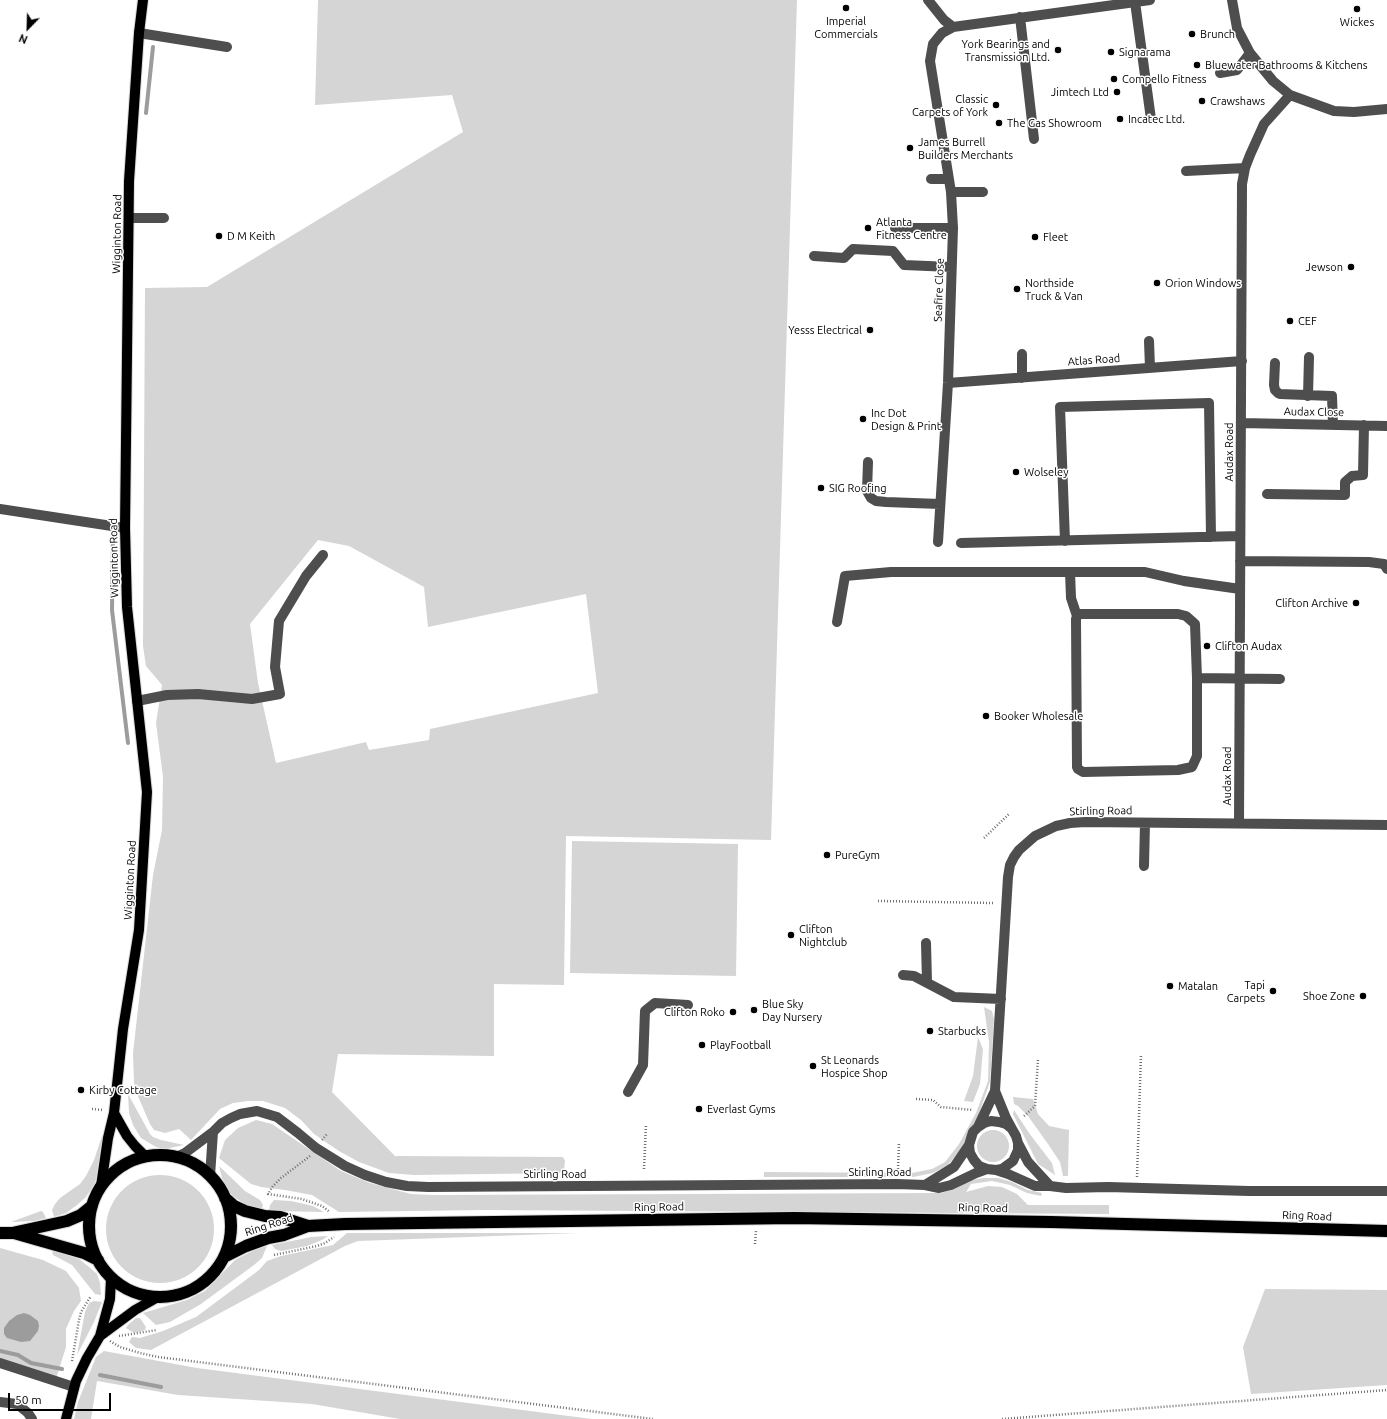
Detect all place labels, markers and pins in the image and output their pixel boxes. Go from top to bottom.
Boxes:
marker: Imperial Commercials [841,3,851,13]
marker: Wickes [1352,4,1362,14]
place label: Imperial Commercials [814,14,878,40]
place label: Wickes [1340,15,1374,29]
place label: Brunch [1200,27,1235,41]
marker: Brunch [1187,29,1197,39]
place label: York Bearings and Transmission Ltd. [962,37,1050,63]
marker: York Bearings and Transmission Ltd. [1053,45,1063,55]
place label: Signarama [1119,45,1171,59]
marker: Signarama [1106,47,1116,57]
place label: Bluewater Bathrooms & Kitchens [1205,58,1368,72]
marker: Bluewater Bathrooms & Kitchens [1192,60,1202,70]
place label: Compello Fitness [1122,72,1207,86]
marker: Compello Fitness [1109,74,1119,84]
place label: Jimtech Ltd [1051,85,1109,99]
marker: Jimtech Ltd [1112,87,1122,97]
place label: Classic Carpets of York [912,92,988,118]
place label: Crawshaws [1210,94,1265,108]
marker: Crawshaws [1197,96,1207,106]
marker: Classic Carpets of York [991,100,1001,110]
place label: Incatec Ltd. [1128,112,1185,126]
marker: Incatec Ltd. [1115,114,1125,124]
place label: The Gas Showroom [1007,116,1102,130]
marker: The Gas Showroom [994,118,1004,128]
place label: James Burrell Builders Merchants [918,135,1013,161]
marker: James Burrell Builders Merchants [905,143,915,153]
place label: Atlanta Fitness Centre [876,215,947,241]
marker: Atlanta Fitness Centre [863,223,873,233]
place label: D M Keith [227,229,275,243]
place label: Fleet [1043,230,1068,244]
marker: D M Keith [214,231,224,241]
marker: Fleet [1030,232,1040,242]
place label: Jewson [1305,260,1343,274]
marker: Jewson [1346,262,1356,272]
place label: Northside Truck & Van [1025,276,1083,302]
place label: Orion Windows [1165,276,1241,290]
marker: Orion Windows [1152,278,1162,288]
marker: Northside Truck & Van [1012,284,1022,294]
place label: CEF [1298,314,1317,328]
marker: CEF [1285,316,1295,326]
place label: Yesss Electrical [788,323,862,337]
marker: Yesss Electrical [865,325,875,335]
place label: Inc Dot Design & Print [871,406,941,432]
marker: Inc Dot Design & Print [858,414,868,424]
place label: Wolseley [1024,465,1068,479]
marker: Wolseley [1011,467,1021,477]
place label: SIG Roofing [829,481,887,495]
marker: SIG Roofing [816,483,826,493]
place label: Clifton Archive [1275,596,1348,610]
marker: Clifton Archive [1351,598,1361,608]
place label: Clifton Audax [1215,639,1282,653]
marker: Clifton Audax [1202,641,1212,651]
place label: Booker Wholesale [994,709,1083,723]
marker: Booker Wholesale [981,711,991,721]
place label: PureGym [835,848,880,862]
marker: PureGym [822,850,832,860]
place label: Clifton Nightclub [799,922,847,948]
marker: Clifton Nightclub [786,930,796,940]
place label: Tapi Carpets [1227,978,1265,1004]
place label: Matalan [1178,979,1218,993]
marker: Matalan [1165,981,1175,991]
marker: Tapi Carpets [1268,986,1278,996]
place label: Shoe Zone [1303,989,1355,1003]
marker: Shoe Zone [1358,991,1368,1001]
place label: Blue Sky Day Nursery [762,997,822,1023]
place label: Clifton Roko [664,1005,725,1019]
marker: Blue Sky Day Nursery [749,1005,759,1015]
marker: Clifton Roko [728,1007,738,1017]
place label: Starbucks [938,1024,986,1038]
marker: Starbucks [925,1026,935,1036]
place label: PlayFootball [710,1038,771,1052]
marker: PlayFootball [697,1040,707,1050]
place label: St Leonards Hospice Shop [821,1053,888,1079]
marker: St Leonards Hospice Shop [808,1061,818,1071]
place label: Kirby Cottage [89,1083,157,1097]
marker: Kirby Cottage [76,1085,86,1095]
place label: Everlast Gyms [707,1102,776,1116]
marker: Everlast Gyms [694,1104,704,1114]

